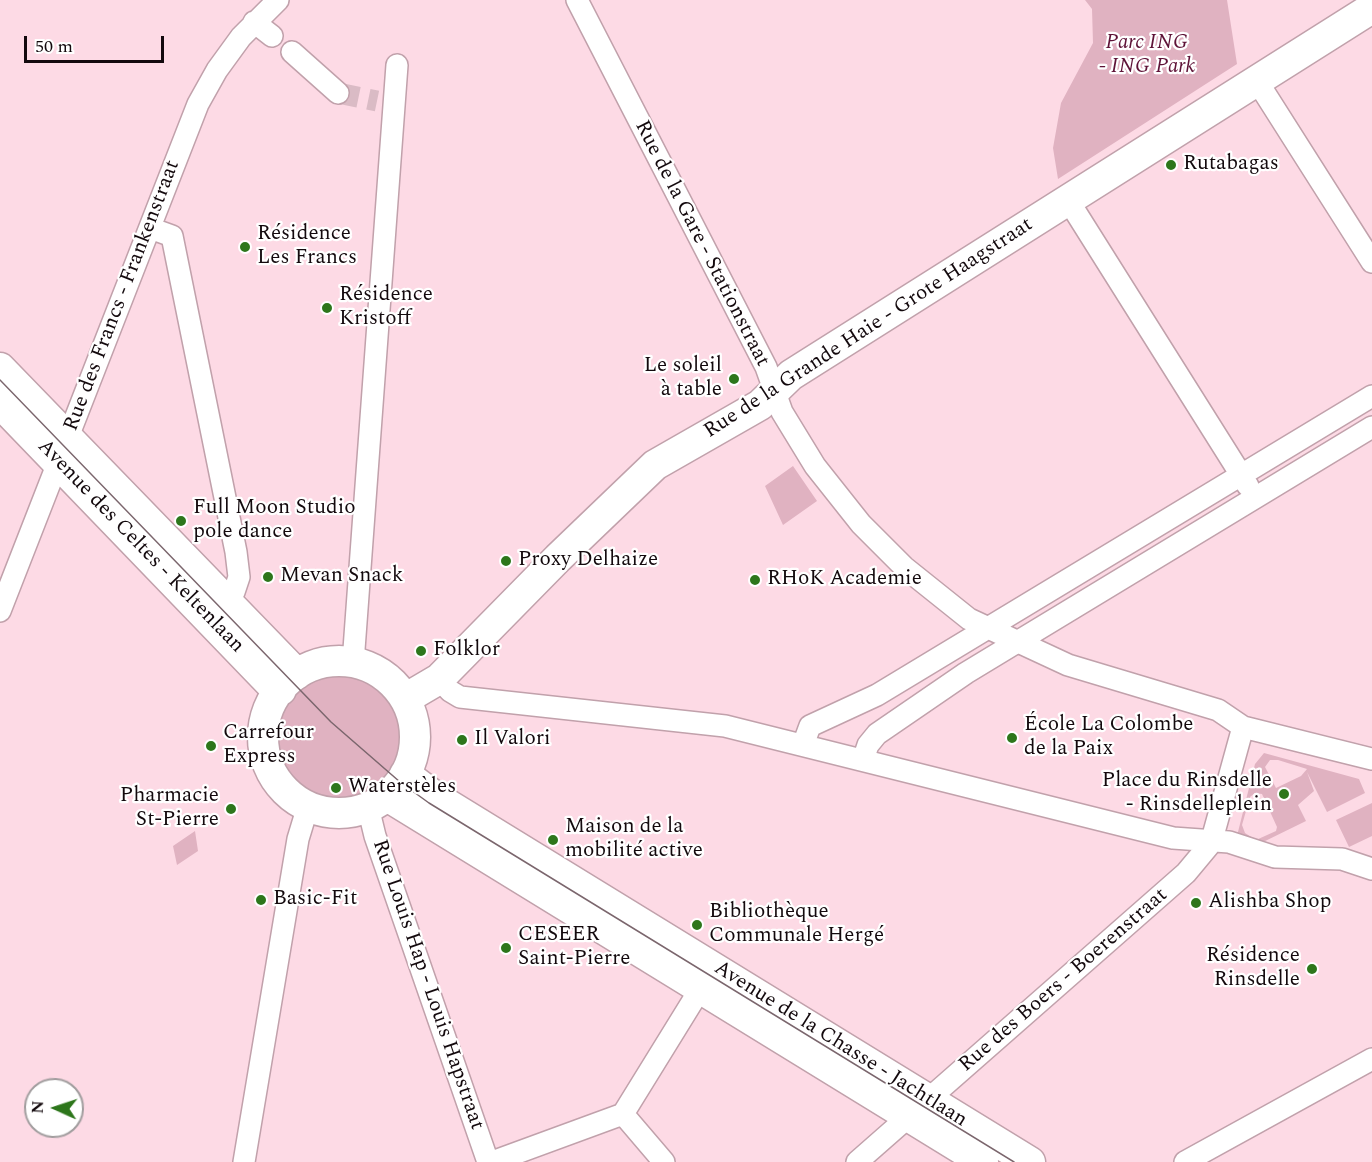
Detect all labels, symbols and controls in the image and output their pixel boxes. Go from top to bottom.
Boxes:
scale bar [27,24,166,62]
park label: Parc ING - ING Park [1099,31,1195,81]
text: 50 m [35,33,73,60]
street label: Rue de la Gare - Stationstraat [628,117,774,371]
place label: Rutabagas [1183,152,1279,178]
street label: Rue des Francs - Frankenstraat [60,157,186,435]
marker: Rutabagas [1164,158,1178,172]
street label: Rue de la Grande Haie - Grote Haagstraat [700,213,1038,445]
place label: Résidence Les Francs [257,222,357,272]
marker: Résidence Les Francs [238,240,252,254]
place label: Résidence Kristoff [339,283,433,333]
marker: Résidence Kristoff [320,301,334,315]
place label: Le soleil à table [644,354,722,404]
marker: Le soleil à table [727,372,741,386]
street label: Avenue des Celtes - Keltenlaan [31,435,249,659]
place label: Full Moon Studio pole dance [193,496,356,546]
marker: Full Moon Studio pole dance [174,514,188,528]
place label: Proxy Delhaize [518,548,658,574]
marker: Proxy Delhaize [499,554,513,568]
place label: Mevan Snack [280,564,403,590]
place label: RHoK Academie [767,567,922,593]
marker: Mevan Snack [261,570,275,584]
marker: RHoK Academie [748,573,762,587]
place label: Folklor [433,638,500,664]
marker: Folklor [414,644,428,658]
place label: École La Colombe de la Paix [1024,713,1193,763]
place label: Carrefour Express [223,721,314,771]
place label: Il Valori [474,727,551,753]
marker: École La Colombe de la Paix [1005,731,1019,745]
marker: Il Valori [455,733,469,747]
marker: Carrefour Express [204,739,218,753]
place label: Place du Rinsdelle - Rinsdelleplein [1102,769,1272,819]
place label: Waterstèles [348,775,456,801]
marker: Waterstèles [329,781,343,795]
place label: Pharmacie St-Pierre [120,784,219,834]
marker: Place du Rinsdelle - Rinsdelleplein [1277,787,1291,801]
marker: Pharmacie St-Pierre [224,802,238,816]
place label: Maison de la mobilité active [565,815,703,865]
marker: Maison de la mobilité active [546,833,560,847]
street label: Rue Louis Hap - Louis Hapstraat [365,837,489,1133]
street label: Rue des Boers - Boerenstraat [955,884,1173,1078]
place label: Basic-Fit [273,887,357,913]
place label: Alishba Shop [1208,890,1331,916]
marker: Basic-Fit [254,893,268,907]
marker: Alishba Shop [1189,896,1203,910]
place label: Bibliothèque Communale Hergé [709,900,884,950]
marker: Bibliothèque Communale Hergé [690,918,704,932]
place label: CESEER Saint-Pierre [518,923,630,973]
marker: CESEER Saint-Pierre [499,941,513,955]
place label: Résidence Rinsdelle [1206,944,1300,994]
street label: Avenue de la Chasse - Jachtlaan [709,956,971,1134]
marker: Résidence Rinsdelle [1305,962,1319,976]
north arrow [24,1078,84,1138]
text: N [26,1100,50,1114]

